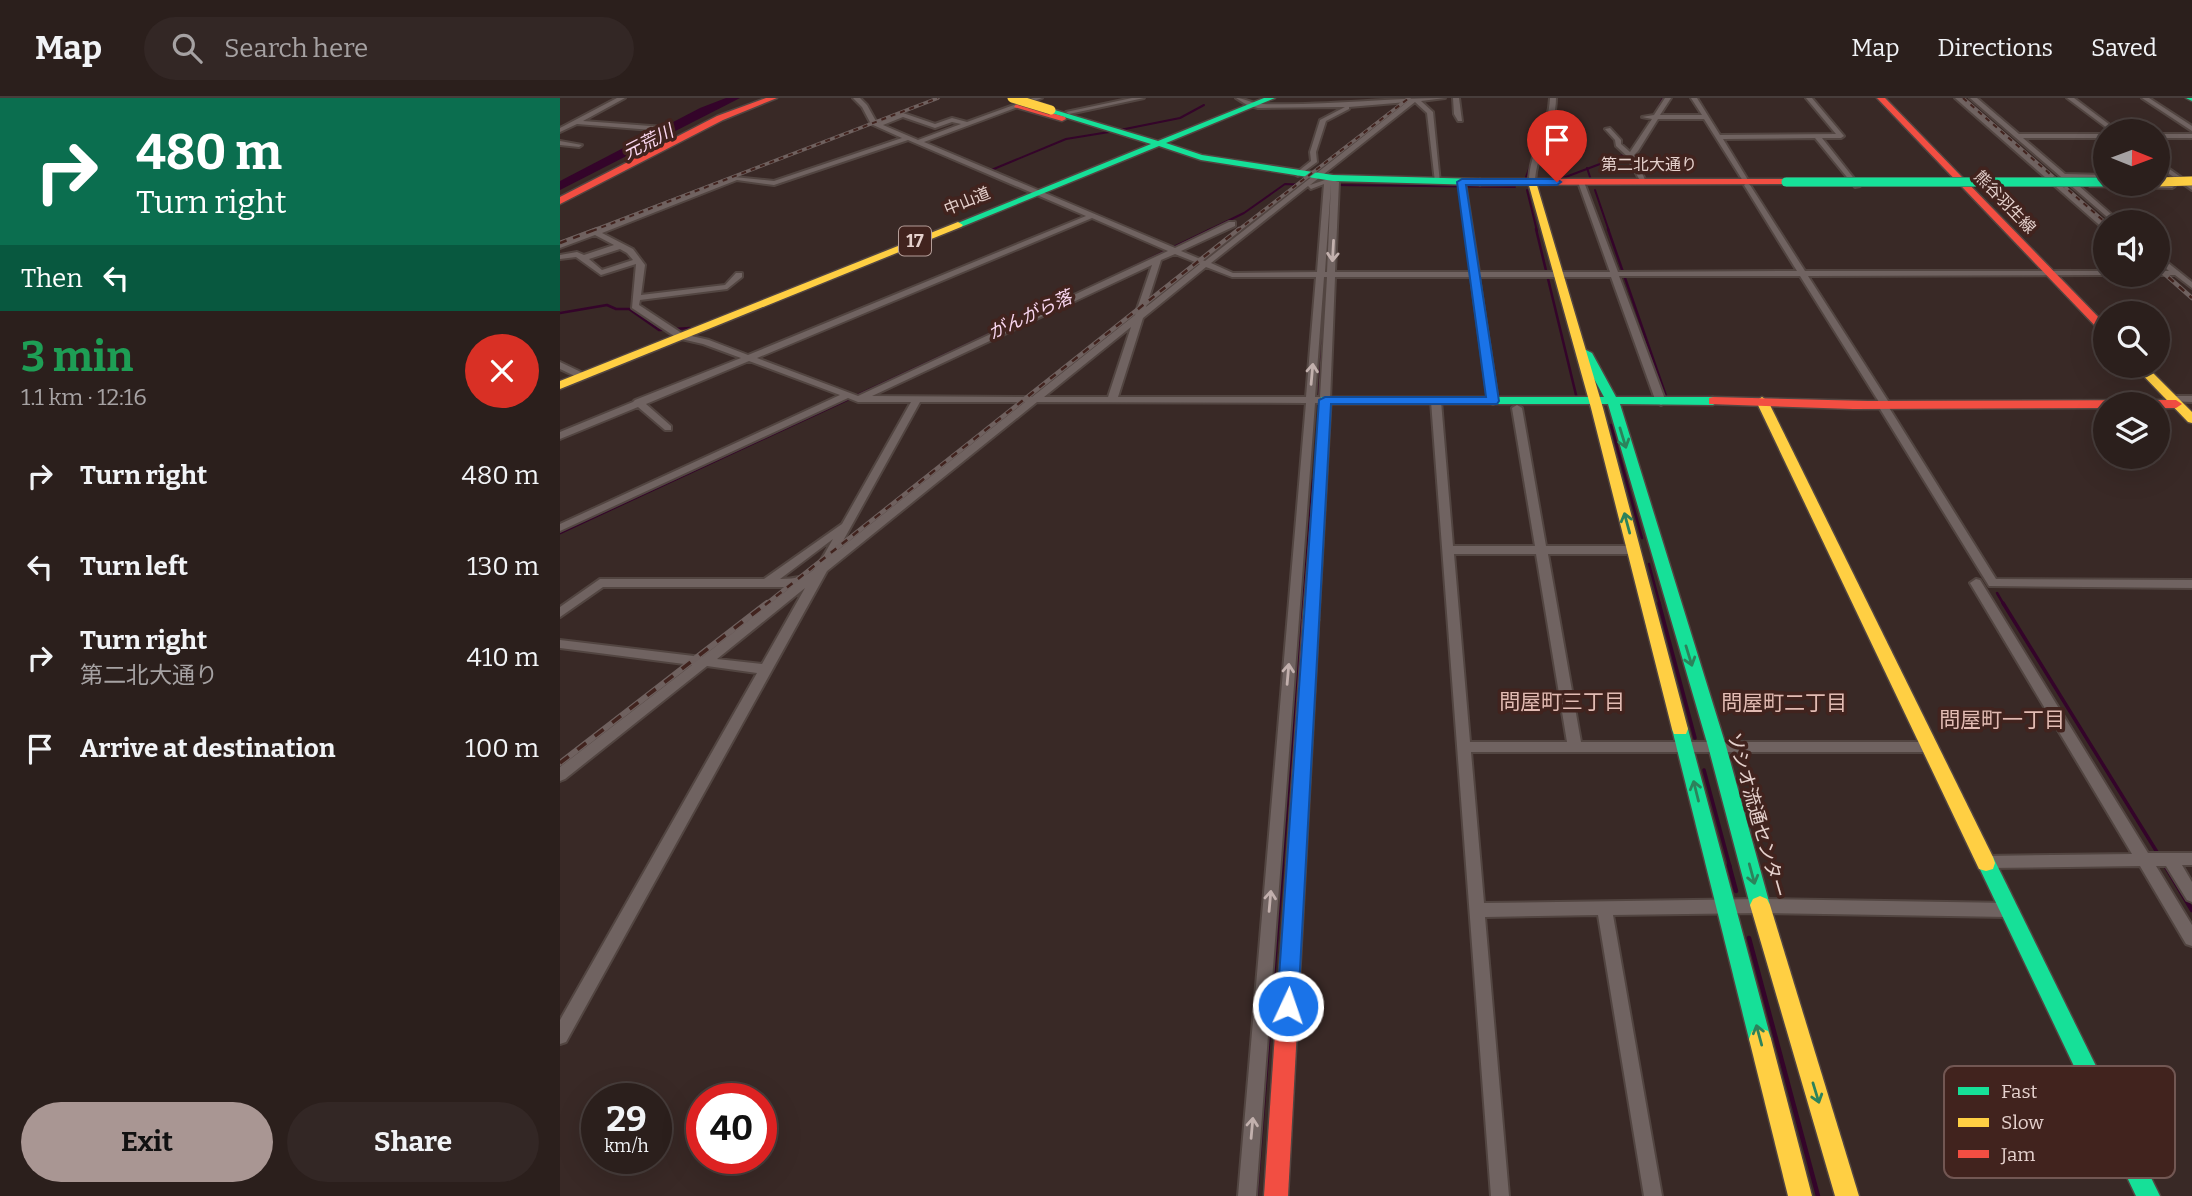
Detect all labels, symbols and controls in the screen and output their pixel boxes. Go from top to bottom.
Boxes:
search box [144,17,634,80]
text: Map [35,28,102,68]
icon: search [168,29,206,67]
text: Search here [224,33,368,64]
text: Map [1851,34,1900,62]
text: Directions [1938,34,2053,62]
text: Saved [2091,34,2157,62]
pin [1527,110,1587,182]
water label: 元荒川 [619,119,679,164]
north arrow [2093,119,2170,196]
map controls [2093,119,2170,469]
icon: arrive [1538,121,1576,159]
text: 480 m [136,123,282,182]
icon: right [21,126,112,217]
street label: 第二北大通り [1601,155,1697,174]
street label: 熊谷羽生線 [1970,167,2040,237]
text: Turn right [136,183,287,221]
street label: 中山道 [941,183,993,219]
button: sound [2093,210,2170,287]
road number: 17 [899,226,931,256]
one-way arrow [1326,239,1339,262]
icon: left [97,259,135,297]
text: Then [21,263,83,294]
water label: がんがら落 [985,285,1078,344]
button: search [2093,301,2170,378]
text: 3 min [21,332,133,382]
button: close [465,334,539,408]
one-way arrow [1306,364,1319,386]
text: 1.1 km · 12:16 [21,383,147,411]
button: layers [2093,392,2170,469]
one-way arrow [1618,427,1631,449]
icon: right [21,457,59,495]
text: Turn right [80,460,207,491]
text: 480 m [462,460,539,491]
one-way arrow [1620,512,1633,535]
icon: left [21,548,59,586]
text: Turn left [80,551,188,582]
text: 130 m [467,551,539,582]
text: Turn right [80,625,207,656]
icon: right [21,639,59,677]
text: 410 m [467,642,539,673]
one-way arrow [1683,644,1696,666]
text: 第二北大通り [80,661,218,689]
one-way arrow [1282,664,1295,686]
district label: 問屋町三丁目 [1499,689,1625,715]
district label: 問屋町二丁目 [1721,690,1847,716]
district label: 問屋町一丁目 [1939,707,2065,733]
icon: arrive [21,730,59,768]
street label: ソシオ流通センター [1722,730,1792,900]
text: Arrive at destination [80,733,335,764]
text: 100 m [465,733,539,764]
one-way arrow [1689,780,1702,803]
one-way arrow [1746,863,1759,885]
one-way arrow [1264,890,1277,913]
position arrow [1251,969,1325,1043]
one-way arrow [1752,1024,1765,1047]
legend [1944,1066,2175,1178]
text: Fast [2001,1080,2038,1103]
one-way arrow [1811,1081,1824,1103]
speed limit sign: 40 [686,1083,777,1174]
text: 29 [606,1098,647,1140]
button: Exit [21,1102,273,1182]
button: Share [287,1102,539,1182]
text: Slow [2001,1111,2044,1134]
one-way arrow [1246,1117,1259,1140]
text: km/h [604,1135,649,1157]
text: Jam [2000,1143,2035,1166]

